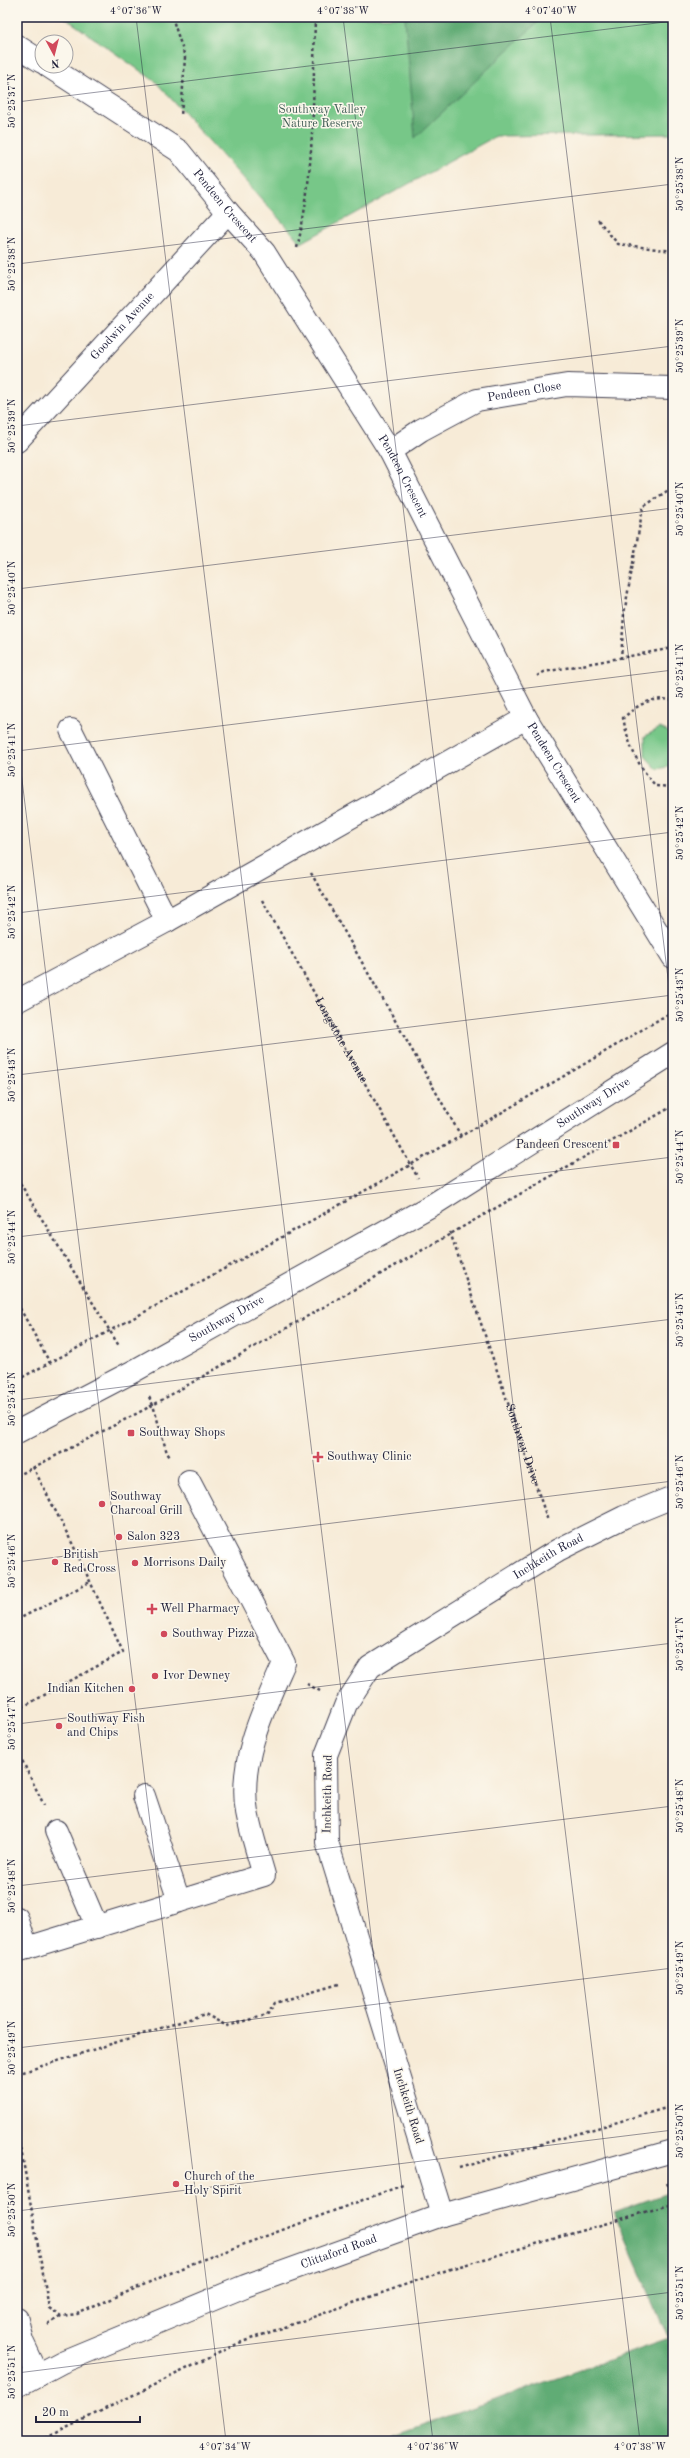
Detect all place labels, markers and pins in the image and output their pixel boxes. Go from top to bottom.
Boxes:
place label: Pandeen Crescent [516,1139,608,1151]
marker: Pandeen Crescent [611,1140,621,1150]
place label: Southway Shops [139,1427,225,1439]
marker: Southway Shops [126,1428,136,1438]
marker: Southway Clinic [312,1451,324,1463]
place label: Southway Clinic [327,1451,411,1463]
place label: Southway Charcoal Grill [110,1491,182,1517]
marker: Southway Charcoal Grill [97,1499,107,1509]
place label: Salon 323 [127,1531,180,1543]
marker: Salon 323 [114,1532,124,1542]
place label: British Red Cross [63,1549,116,1575]
marker: British Red Cross [50,1557,60,1567]
place label: Morrisons Daily [143,1557,227,1569]
marker: Morrisons Daily [130,1558,140,1568]
place label: Well Pharmacy [160,1603,240,1615]
marker: Well Pharmacy [147,1604,157,1614]
place label: Southway Pizza [172,1628,255,1640]
marker: Southway Pizza [159,1629,169,1639]
place label: Ivor Dewney [163,1670,231,1682]
marker: Ivor Dewney [150,1671,160,1681]
place label: Indian Kitchen [47,1683,125,1695]
marker: Indian Kitchen [127,1684,137,1694]
place label: Southway Fish and Chips [67,1713,145,1739]
marker: Southway Fish and Chips [54,1721,64,1731]
place label: Church of the Holy Spirit [184,2171,255,2197]
marker: Church of the Holy Spirit [171,2179,181,2189]

